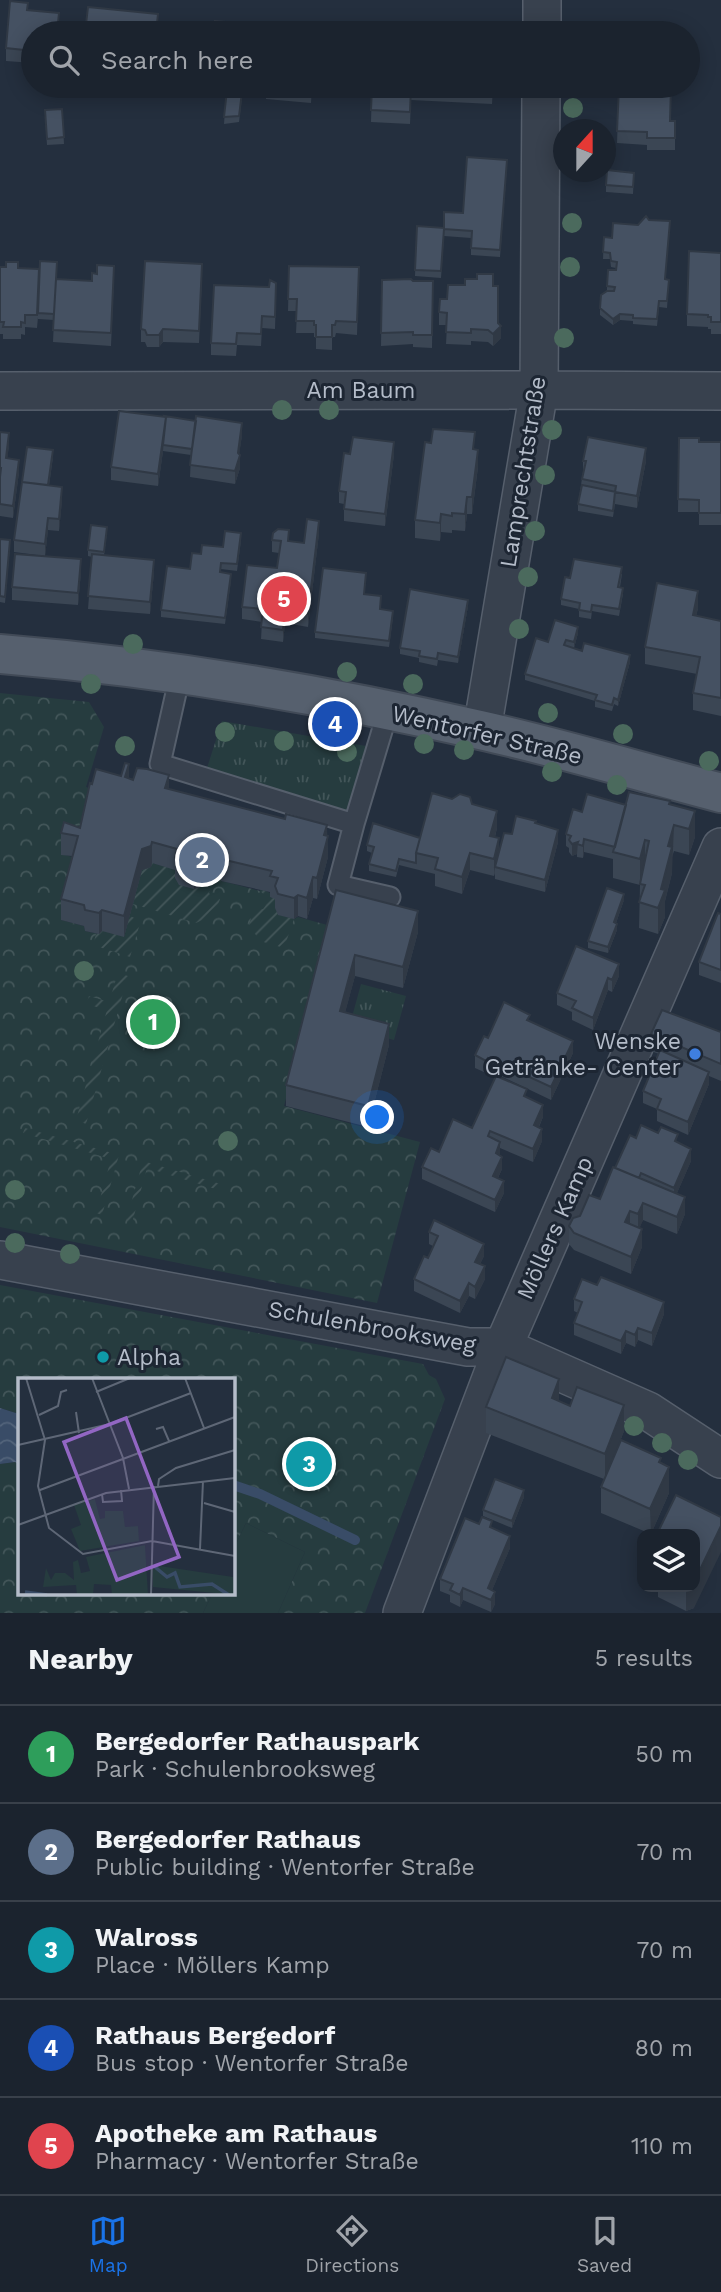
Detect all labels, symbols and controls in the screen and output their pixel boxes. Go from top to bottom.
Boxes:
search box [21,21,700,98]
icon: search [45,41,83,79]
text: Search here [101,45,253,75]
north arrow [553,119,616,182]
street label: Lamprechtstraße [495,374,551,570]
street label: Am Baum [306,377,416,404]
pin: 5 [261,573,307,625]
pin: 4 [312,698,358,750]
street label: Wentorfer Straße [389,700,585,770]
pin: 2 [179,834,225,886]
pin: 1 [130,996,176,1048]
place label: Wenske Getränke- Center [485,1028,681,1081]
marker: Wenske Getränke- Center [687,1046,703,1062]
your location [360,1100,394,1134]
street label: Möllers Kamp [511,1152,599,1304]
street label: Schulenbrooksweg [266,1295,479,1359]
place label: Alpha [117,1344,181,1371]
marker: Alpha [95,1349,111,1365]
inset map [18,1378,234,1596]
pin: 3 [286,1438,332,1490]
map controls [637,1529,700,1592]
button: layers [637,1529,700,1592]
text: Nearby [28,1641,133,1676]
text: 5 results [595,1645,693,1672]
text: Bergedorfer Rathauspark [95,1726,419,1756]
text: 1 [46,1741,56,1768]
text: 50 m [636,1741,693,1768]
text: Park · Schulenbrooksweg [95,1756,375,1783]
text: Bergedorfer Rathaus [95,1824,361,1854]
text: 2 [44,1839,58,1866]
text: 70 m [636,1839,693,1866]
text: Public building · Wentorfer Straße [95,1854,475,1881]
text: Walross [95,1922,198,1952]
text: 3 [44,1937,58,1964]
text: 70 m [636,1937,693,1964]
text: Place · Möllers Kamp [95,1952,330,1979]
text: Rathaus Bergedorf [95,2020,335,2050]
text: 4 [44,2035,58,2062]
text: 80 m [635,2035,693,2062]
text: Bus stop · Wentorfer Straße [95,2050,409,2077]
text: Apotheke am Rathaus [95,2118,377,2148]
text: 5 [44,2133,58,2160]
text: 110 m [631,2133,693,2160]
text: Pharmacy · Wentorfer Straße [95,2148,419,2175]
tab: Map [89,2212,128,2277]
tab: Directions [305,2212,399,2277]
tab: Saved [577,2212,632,2277]

